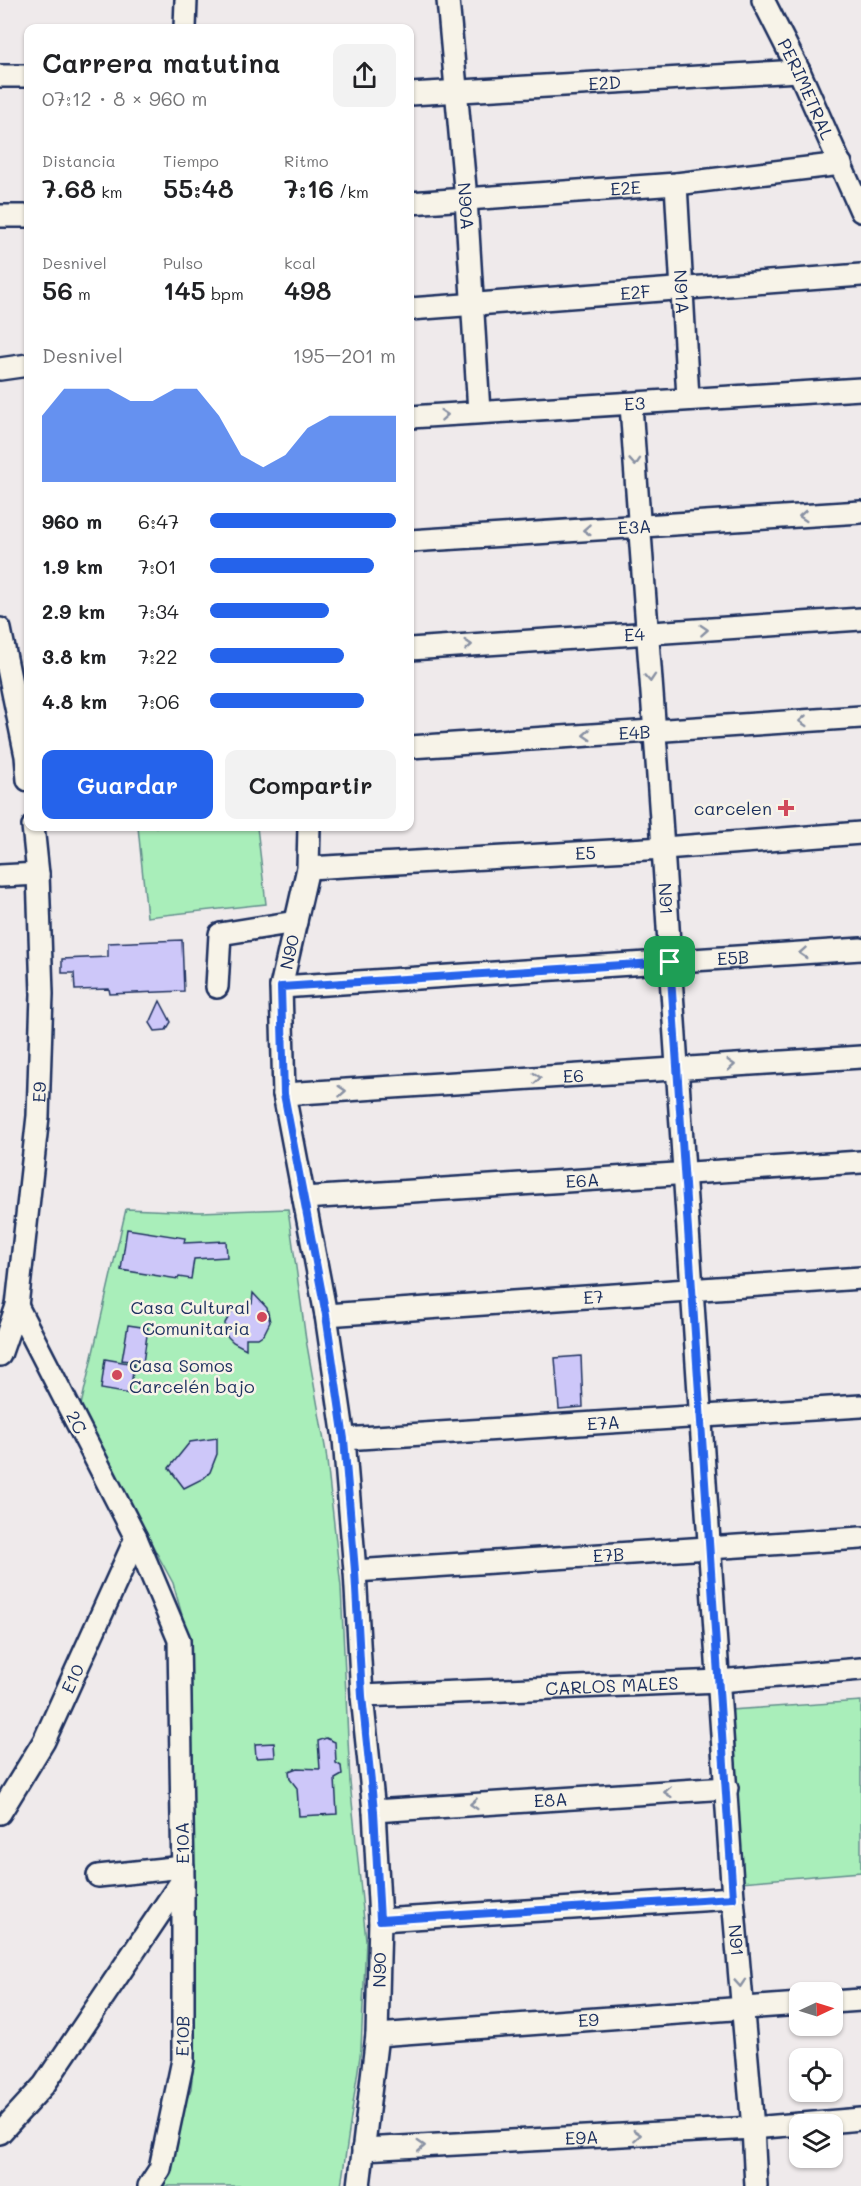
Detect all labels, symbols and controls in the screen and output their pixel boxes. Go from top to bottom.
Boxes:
street label: PERIMETRAL [772,34,840,144]
button: share [333,44,396,107]
text: Carrera matutina [42,45,281,80]
street label: E2D [588,70,622,95]
text: 07:12 · 8 × 960 m [42,85,208,111]
text: Distancia [42,150,116,171]
text: Tiempo [163,150,219,171]
text: Ritmo [284,150,328,171]
text: 7.68 [42,171,96,205]
text: 55:48 [163,171,234,205]
text: 7:16 [284,171,334,205]
street label: E2E [609,175,642,201]
text: km [96,181,122,202]
text: /km [334,181,369,202]
street label: N90A [453,181,480,231]
text: Desnivel [42,252,107,273]
text: Pulso [163,252,203,273]
text: kcal [284,252,316,273]
street label: N91A [669,269,695,315]
text: 56 [42,273,73,307]
text: 145 [163,273,206,307]
text: 498 [284,273,332,307]
street label: E2F [619,279,651,305]
text: m [73,283,91,304]
text: bpm [206,283,244,304]
text: Desnivel [42,342,123,368]
text: 195–201 m [292,342,396,368]
street label: E3 [623,390,646,416]
one-way arrow [440,409,449,422]
one-way arrow [628,458,641,467]
text: 960 m [42,508,102,534]
text: 6:47 [138,508,179,534]
one-way arrow [798,509,807,522]
street label: E3A [617,514,652,540]
one-way arrow [583,523,592,536]
text: 1.9 km [42,553,103,579]
text: 7:01 [138,553,177,579]
text: 2.9 km [42,598,105,624]
text: 7:34 [138,598,179,624]
street label: E4 [623,621,646,647]
one-way arrow [700,623,709,636]
one-way arrow [463,639,472,652]
text: 3.8 km [42,643,106,669]
text: 7:22 [138,643,178,669]
one-way arrow [643,673,656,682]
text: 4.8 km [42,688,107,714]
text: 7:06 [138,688,180,714]
one-way arrow [798,714,807,727]
street label: E4B [618,719,651,745]
one-way arrow [583,728,592,741]
button: Guardar [42,750,213,819]
button: Compartir [225,750,396,819]
place label: carcelen [694,796,772,820]
marker: carcelen [777,799,795,817]
street label: E5 [574,840,597,865]
street label: N91 [653,882,679,915]
street label: N90 [274,932,304,972]
pin [644,936,695,987]
street label: E5B [716,944,750,970]
icon: arrive [653,945,686,978]
one-way arrow [798,947,807,960]
one-way arrow [727,1059,736,1072]
street label: E6 [562,1063,585,1088]
one-way arrow [532,1072,541,1085]
street label: E9 [26,1081,51,1103]
one-way arrow [338,1084,347,1097]
street label: E6A [565,1167,600,1193]
street label: E7 [582,1284,604,1309]
place label: Casa Cultural Comunitaria [130,1295,250,1340]
marker: Casa Cultural Comunitaria [255,1310,269,1324]
place label: Casa Somos Carcelén bajo [129,1353,255,1398]
marker: Casa Somos Carcelén bajo [110,1368,124,1382]
street label: 2C [61,1406,93,1438]
street label: E7A [586,1409,621,1435]
street label: E7B [592,1541,625,1567]
street label: E10 [55,1660,89,1697]
street label: CARLOS MALES [545,1671,679,1700]
one-way arrow [664,1785,673,1798]
street label: E8A [533,1786,568,1813]
one-way arrow [469,1798,478,1811]
street label: E10A [170,1822,194,1864]
street label: N91 [723,1923,750,1957]
street label: N90 [367,1952,391,1988]
one-way arrow [733,1978,746,1987]
north arrow [789,1982,843,2036]
map controls [789,1982,843,2168]
street label: E9 [577,2007,600,2032]
street label: E10B [170,2015,194,2057]
button: locate [789,2048,843,2102]
button: layers [789,2114,843,2168]
street label: E9A [564,2124,599,2150]
one-way arrow [633,2128,642,2141]
one-way arrow [417,2139,426,2152]

